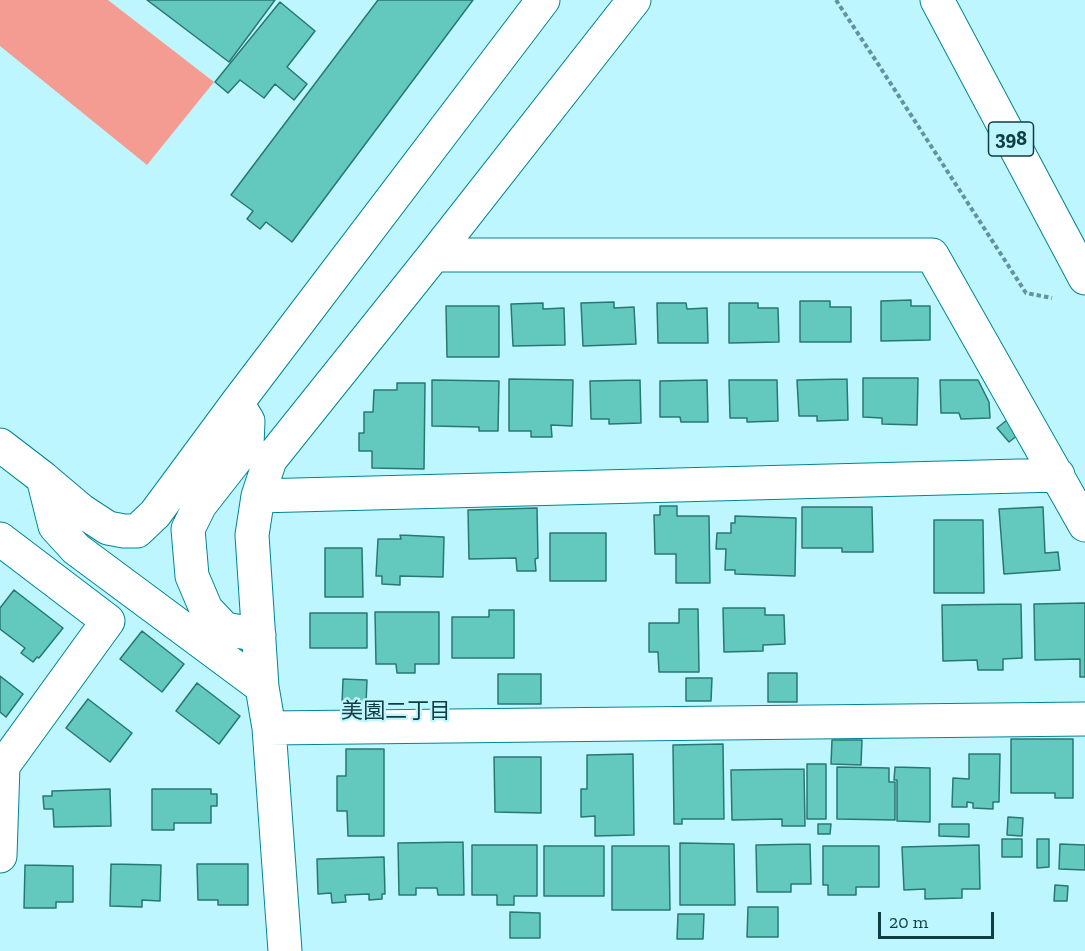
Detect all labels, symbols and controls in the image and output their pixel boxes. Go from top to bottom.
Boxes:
road number: 398 [988,122,1034,156]
district label: 美園二丁目 [341,699,451,725]
scale bar [881,900,996,938]
text: 20 m [889,911,928,933]

